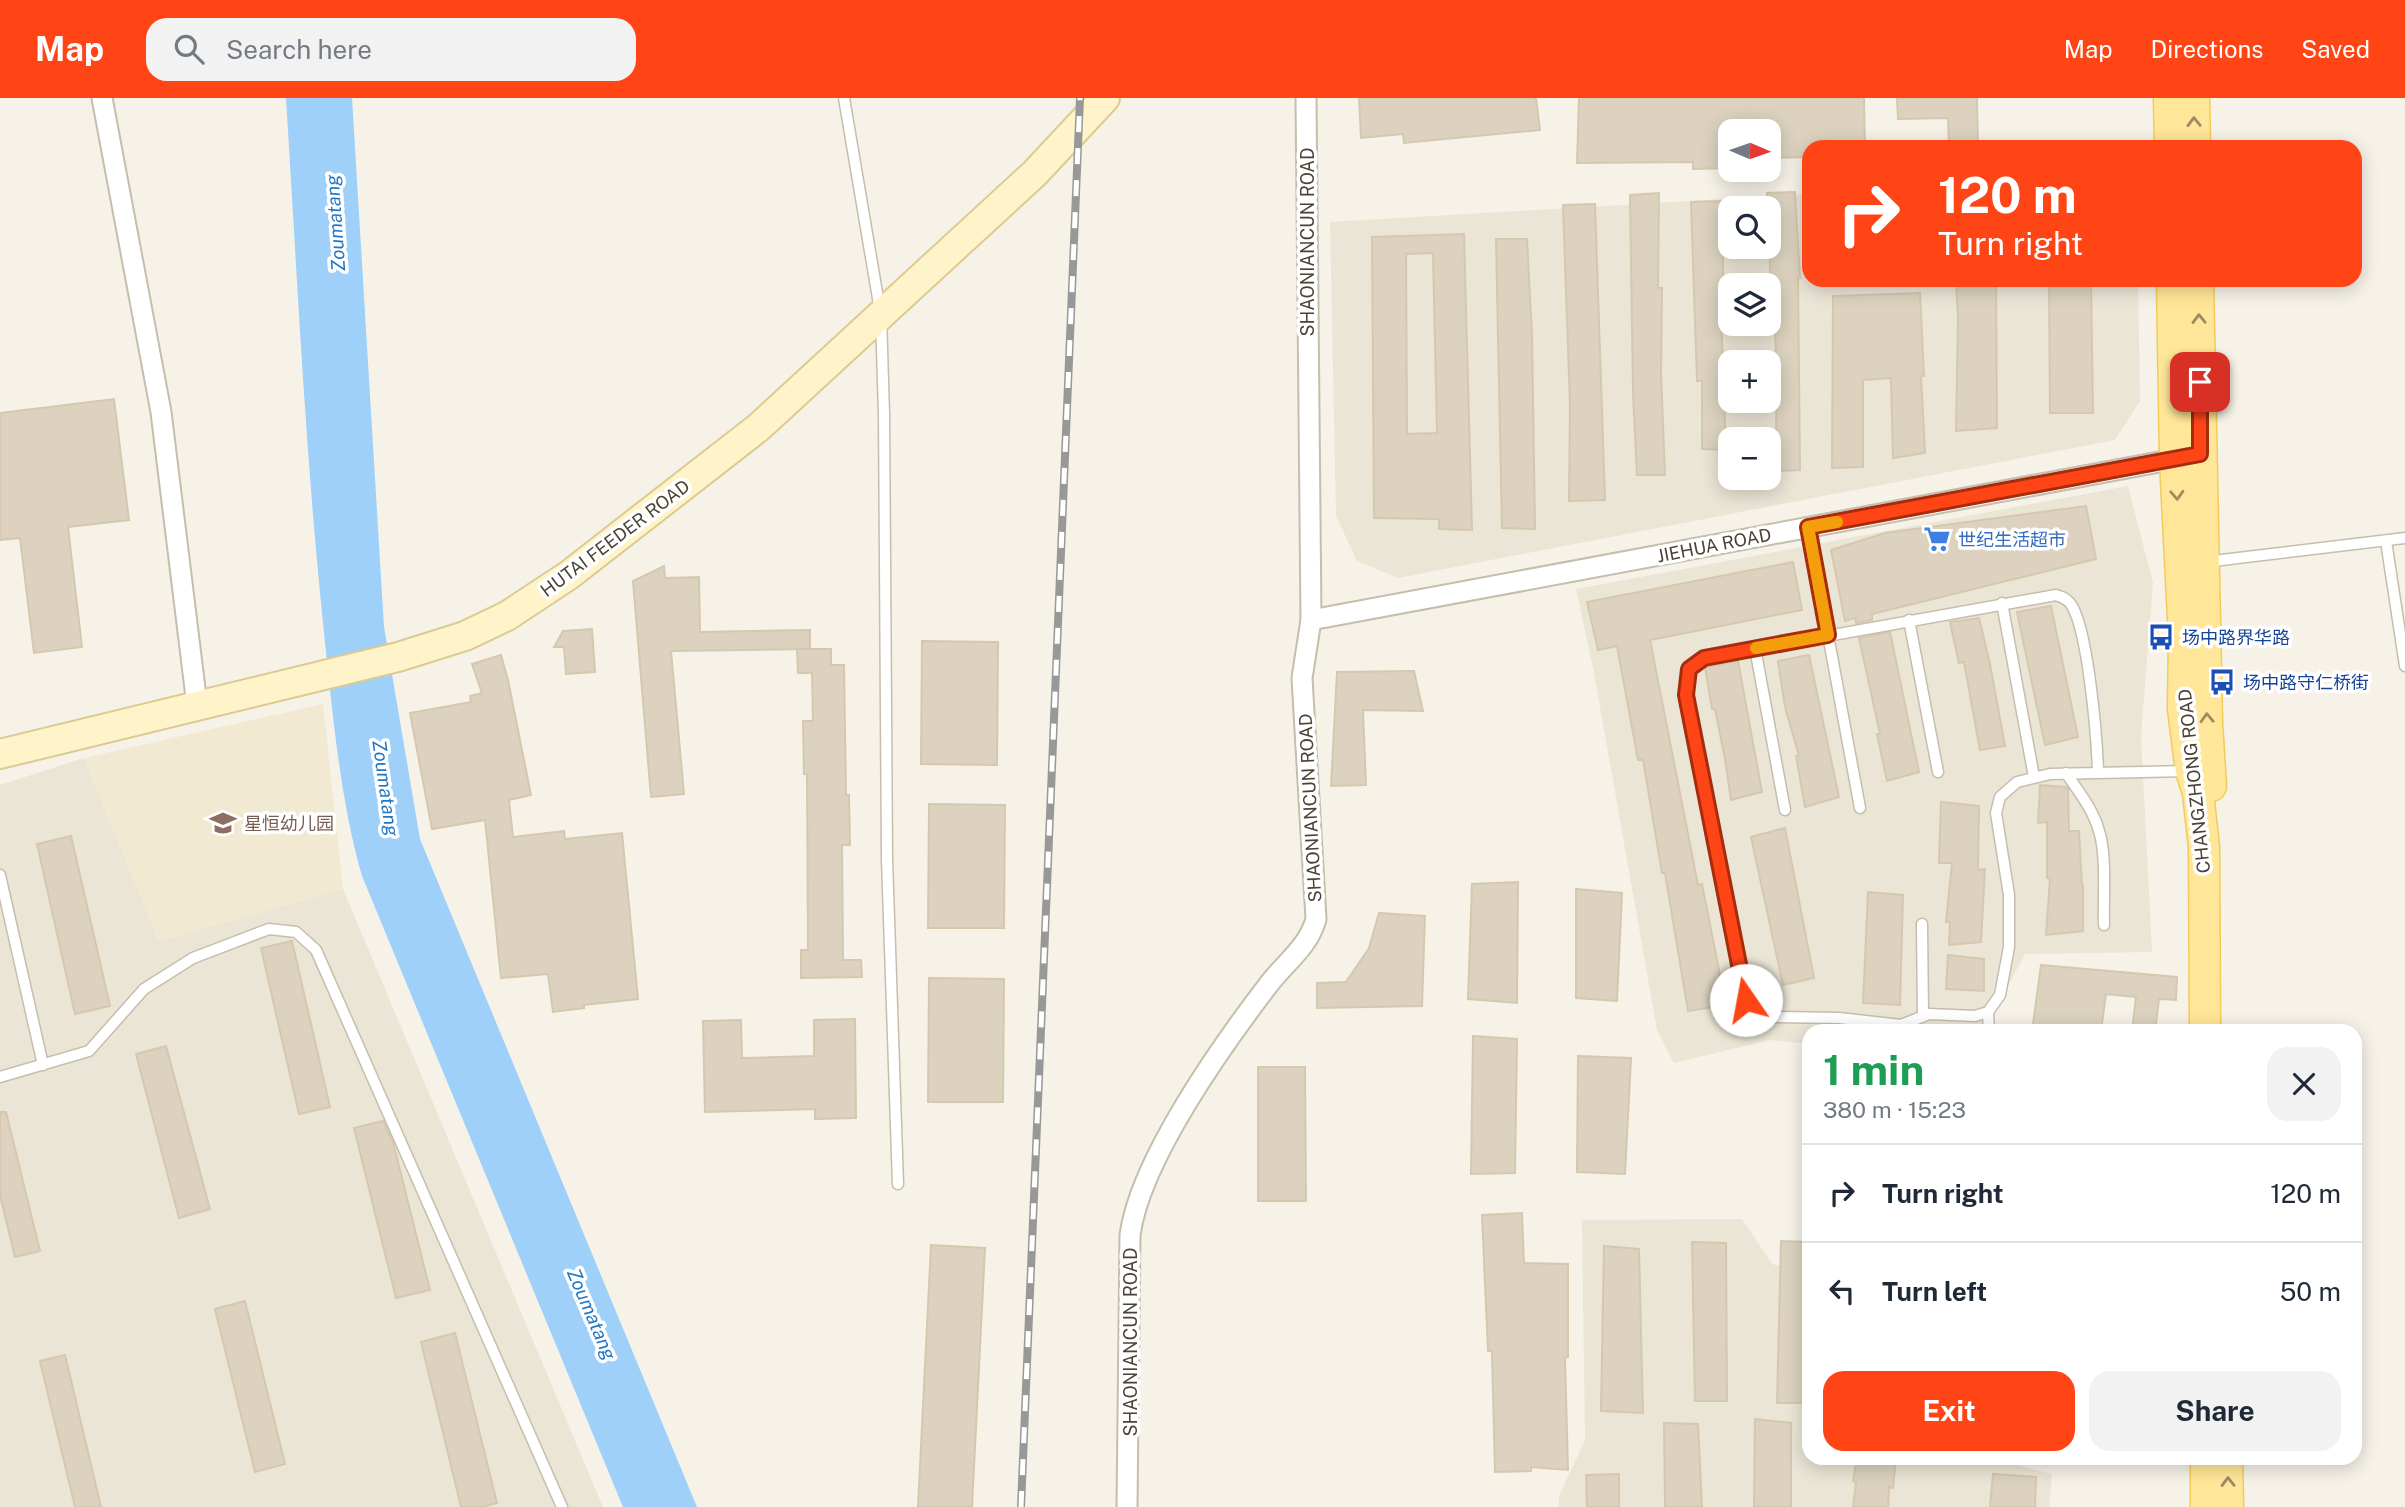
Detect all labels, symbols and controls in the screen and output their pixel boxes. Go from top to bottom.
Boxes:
search box [146,18,636,81]
text: Map [35,30,104,68]
icon: search [170,30,208,68]
text: Search here [226,34,372,65]
text: Map [2064,35,2113,63]
text: Directions [2151,35,2263,63]
text: Saved [2301,35,2370,63]
one-way arrow [2187,117,2202,128]
north arrow [1718,119,1782,182]
map controls [1718,119,1781,490]
street label: SHAONIANCUN ROAD [1297,148,1318,336]
text: 120 m [1938,166,2077,224]
icon: right [1823,168,1914,259]
water label: Zoumatang [321,173,349,272]
button: search [1718,196,1781,259]
text: Turn right [1938,225,2083,262]
button: layers [1718,273,1781,336]
one-way arrow [2191,313,2207,324]
button: + [1718,350,1781,413]
pin [2170,352,2230,412]
icon: arrive [2181,363,2219,401]
button: − [1718,427,1781,490]
street label: HUTAI FEEDER ROAD [536,475,694,601]
one-way arrow [2169,490,2184,501]
street label: JIEHUA ROAD [1655,524,1773,566]
supermarket icon: 世纪生活超市 [1922,524,1952,554]
place label: 世纪生活超市 [1958,529,2066,550]
bus stop icon: 场中路界华路 [2146,622,2176,652]
place label: 场中路界华路 [2182,627,2290,648]
bus stop icon: 场中路守仁桥街 [2207,667,2237,697]
place label: 场中路守仁桥街 [2243,672,2369,693]
street label: CHANGZHONG ROAD [2174,688,2214,874]
one-way arrow [2200,712,2215,723]
street label: SHAONIANCUN ROAD [1295,713,1325,903]
water label: Zoumatang [368,738,404,838]
school or university icon: 星恒幼儿园 [208,808,238,838]
place label: 星恒幼儿园 [244,813,334,834]
position arrow [1709,963,1783,1037]
text: 1 min [1823,1045,1924,1094]
button: close [2267,1047,2341,1121]
text: 380 m · 15:23 [1823,1096,1966,1123]
icon: right [1823,1174,1861,1212]
text: Turn right [1882,1178,2004,1209]
text: 120 m [2270,1178,2341,1209]
street label: SHAONIANCUN ROAD [1120,1248,1141,1436]
water label: Zoumatang [563,1265,621,1364]
icon: left [1823,1272,1861,1310]
text: Turn left [1882,1276,1987,1307]
text: 50 m [2280,1276,2341,1307]
button: Exit [1823,1371,2075,1451]
button: Share [2089,1371,2341,1451]
one-way arrow [2220,1477,2235,1488]

